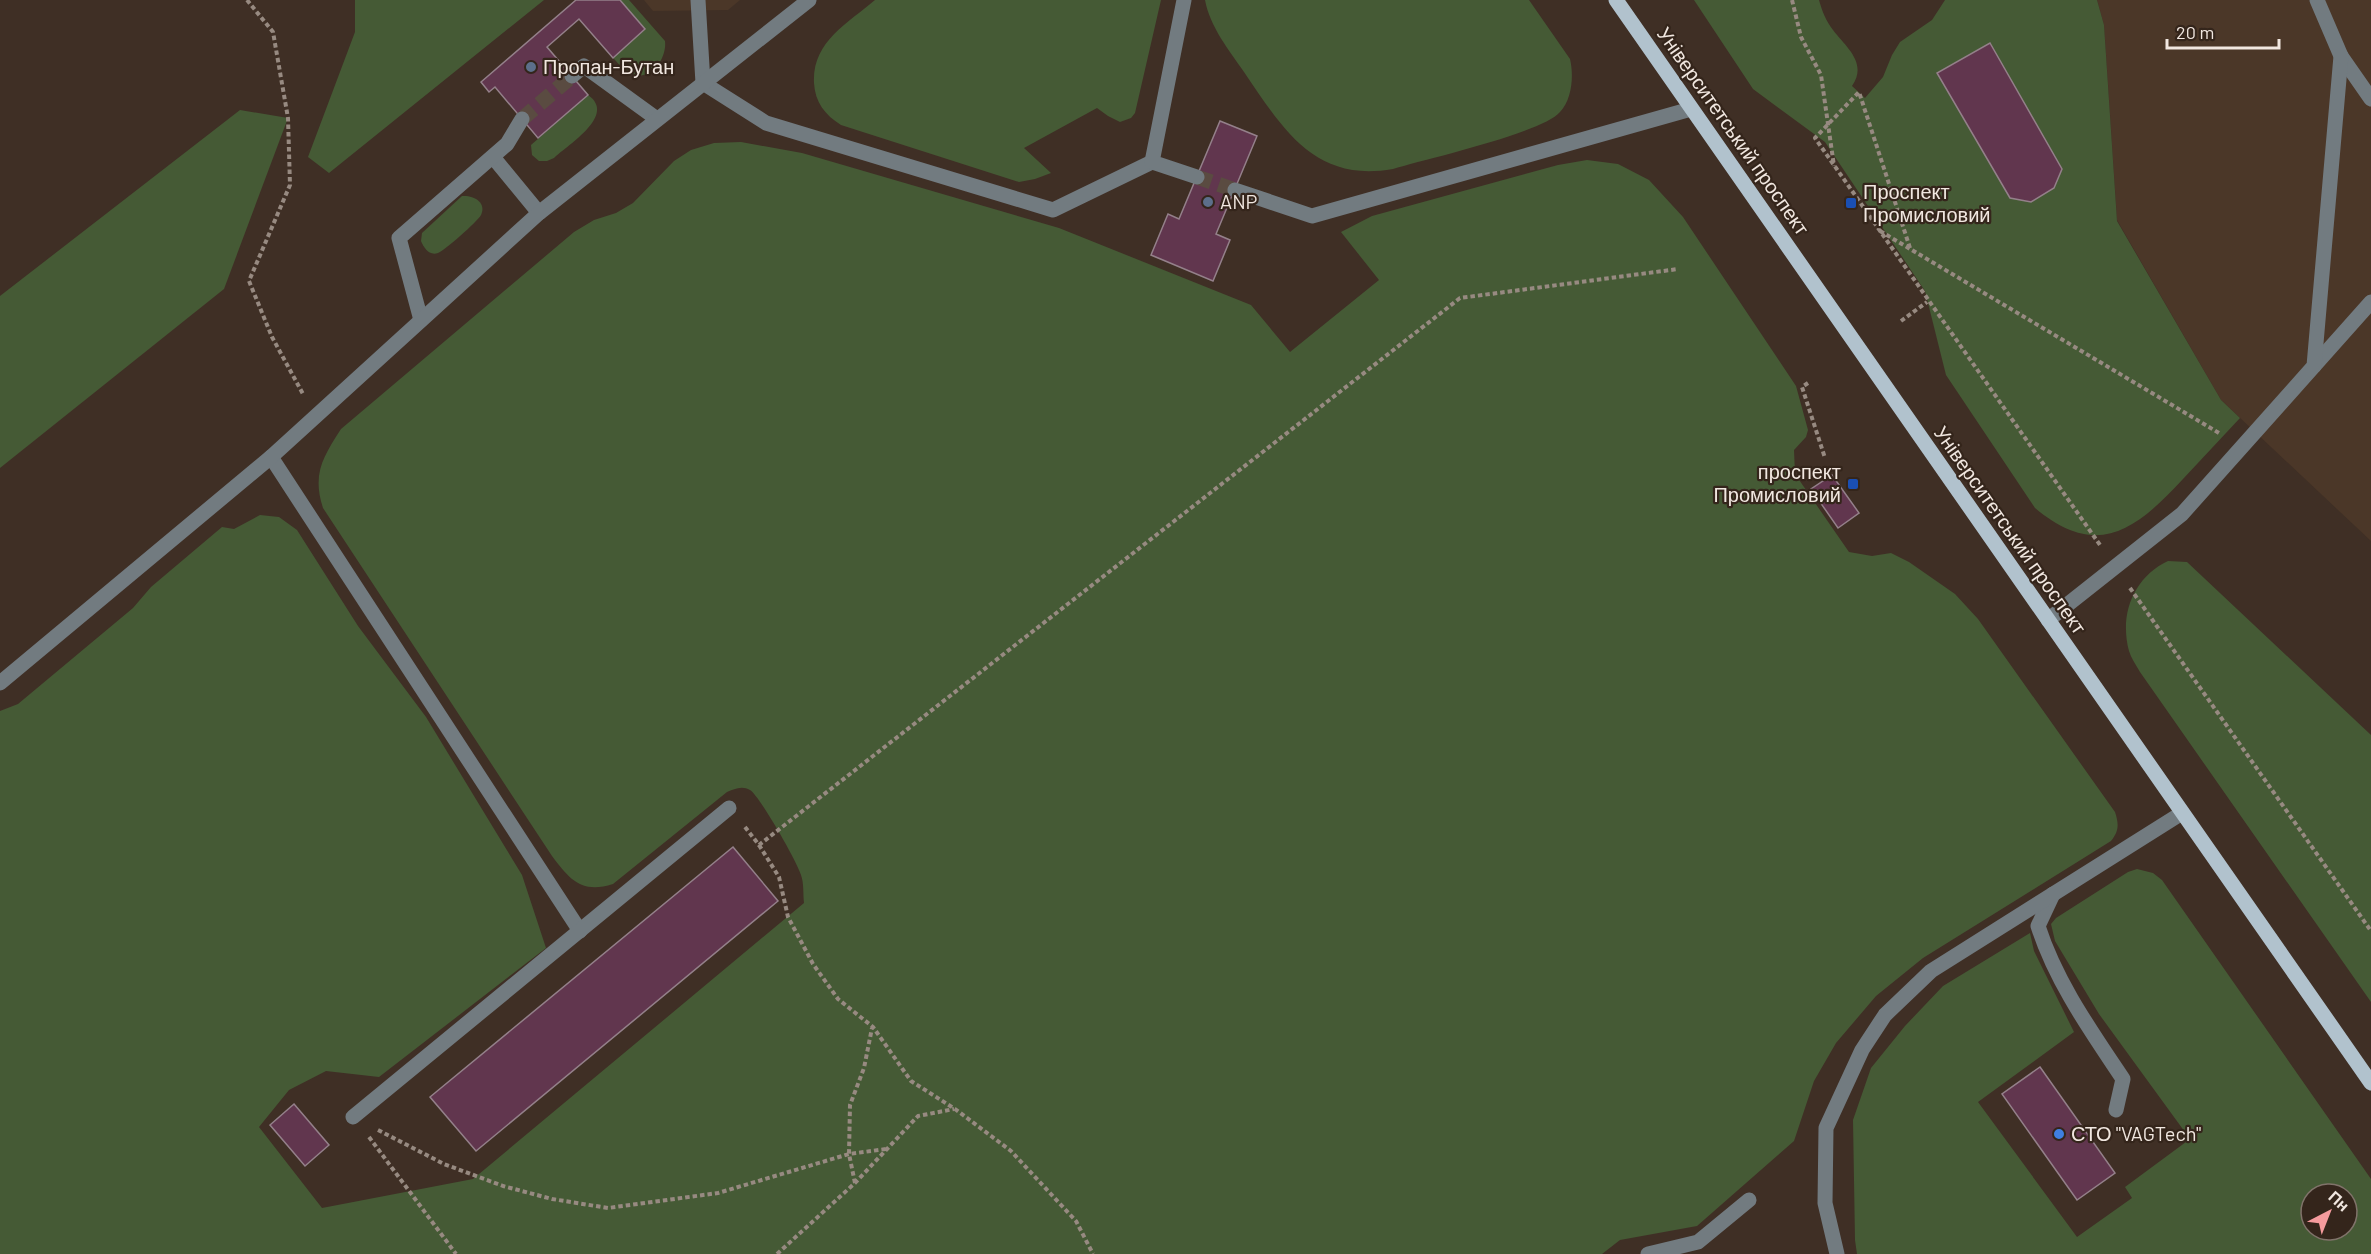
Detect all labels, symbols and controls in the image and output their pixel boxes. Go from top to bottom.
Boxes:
scale bar [2167,12,2280,50]
text: 20 m [2176,21,2214,43]
street label: Університетський проспект [1653,22,1815,239]
place label: Пропан-Бутан [543,54,674,78]
marker: Пропан-Бутан [524,60,538,74]
place label: Проспект Промисловий [1863,179,1991,226]
place label: ANP [1220,189,1257,213]
marker: ANP [1201,195,1215,209]
marker: Проспект Промисловий [1844,196,1858,210]
street label: Університетський проспект [1930,421,2092,638]
place label: проспект Промисловий [1713,459,1841,506]
marker: проспект Промисловий [1846,477,1860,491]
place label: СТО "VAGTech" [2071,1121,2201,1145]
marker: СТО "VAGTech" [2052,1127,2066,1141]
north arrow [2299,1182,2359,1242]
text: Пн [2325,1186,2354,1215]

